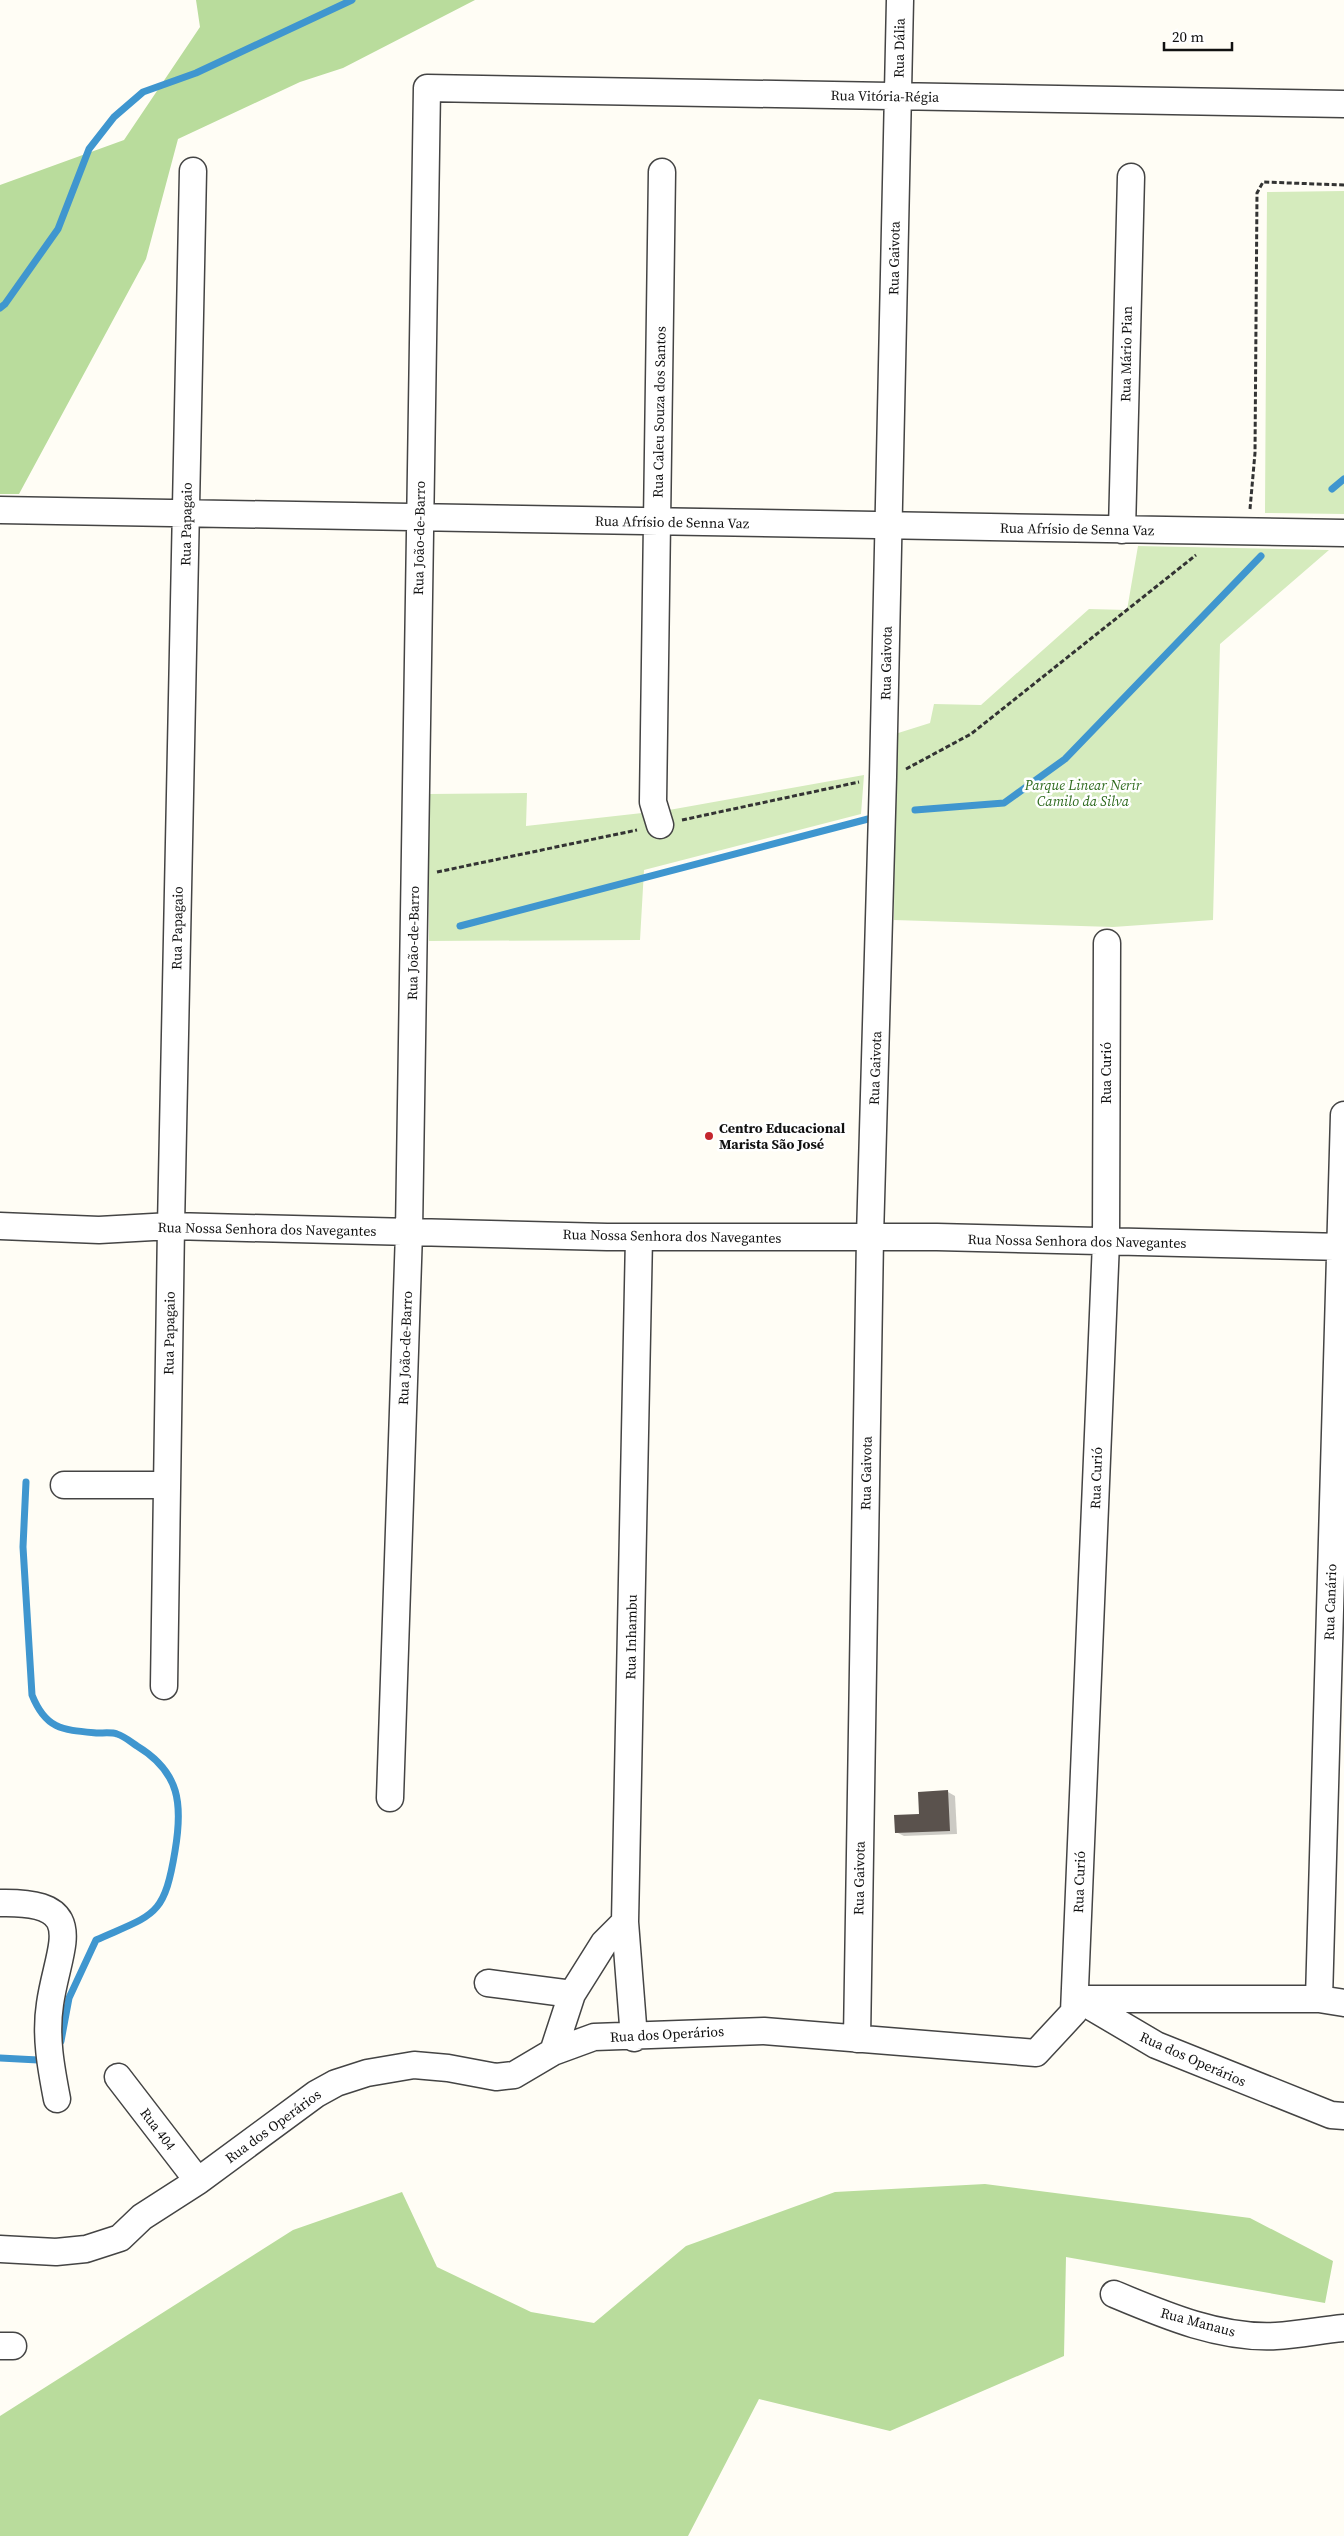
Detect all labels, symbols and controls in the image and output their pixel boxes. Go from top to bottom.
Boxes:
street label: Rua Dália [888,17,910,78]
scale bar [1164,20,1232,52]
text: 20 m [1172,26,1204,47]
street label: Rua Vitória-Régia [831,85,940,107]
street label: Rua Gaivota [883,220,905,295]
street label: Rua Mário Pian [1115,305,1137,402]
street label: Rua Caleu Souza dos Santos [648,326,670,498]
street label: Rua João-de-Barro [408,480,430,595]
street label: Rua Papagaio [175,482,197,566]
street label: Rua Afrísio de Senna Vaz [595,511,750,533]
street label: Rua Afrísio de Senna Vaz [1000,518,1155,540]
street label: Rua Gaivota [875,625,897,700]
park label: Parque Linear Nerir Camilo da Silva [1024,775,1142,811]
street label: Rua João-de-Barro [402,885,424,1000]
street label: Rua Papagaio [166,886,188,970]
street label: Rua Gaivota [864,1030,886,1105]
street label: Rua Curió [1096,1042,1116,1104]
place label: Centro Educacional Marista São José [719,1118,846,1154]
marker: Centro Educacional Marista São José [703,1130,715,1142]
street label: Rua Nossa Senhora dos Navegantes [157,1217,377,1241]
street label: Rua Nossa Senhora dos Navegantes [562,1224,782,1248]
street label: Rua Nossa Senhora dos Navegantes [967,1229,1187,1253]
street label: Rua João-de-Barro [393,1290,417,1406]
street label: Rua Papagaio [158,1291,180,1375]
street label: Rua Gaivota [855,1435,877,1510]
street label: Rua Curió [1085,1446,1107,1509]
street label: Rua Canário [1319,1563,1341,1641]
street label: Rua Inhambu [620,1594,642,1680]
street label: Rua Gaivota [848,1840,870,1915]
street label: Rua Curió [1068,1850,1090,1913]
street label: Rua dos Operários [609,2021,725,2047]
street label: Rua dos Operários [1137,2027,1249,2091]
street label: Rua dos Operários [221,2084,325,2168]
street label: Rua 404 [135,2104,181,2154]
street label: Rua Manaus [1158,2302,1238,2342]

